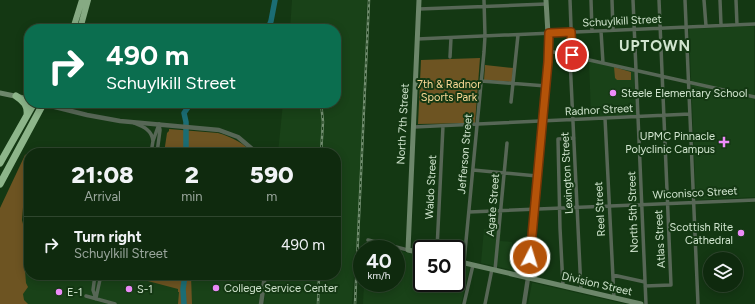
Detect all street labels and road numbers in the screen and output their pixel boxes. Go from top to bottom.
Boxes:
street label: Schuylkill Street [582,12,662,30]
street label: North 7th Street [394,83,412,165]
street label: Radnor Street [564,102,634,118]
street label: Jefferson Street [455,113,475,195]
street label: Lexington Street [558,132,576,214]
street label: Waldo Street [423,154,439,220]
street label: North 5th Street [625,171,641,253]
street label: Agate Street [484,173,502,237]
street label: Reel Street [592,181,608,237]
street label: Wiconisco Street [652,184,738,202]
street label: Atlas Street [652,210,668,268]
street label: Division Street [560,270,634,298]

